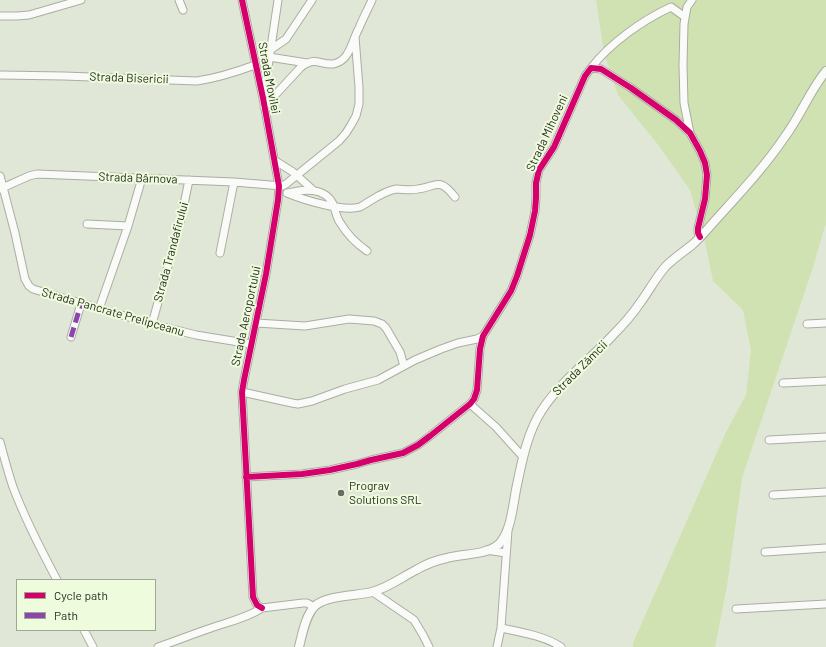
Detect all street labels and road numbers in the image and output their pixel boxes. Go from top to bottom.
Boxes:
street label: Strada Movilei [255,41,283,115]
street label: Strada Bisericii [89,69,169,87]
street label: Strada Mihoveni [523,92,571,174]
street label: Strada Bârnova [98,169,178,187]
street label: Strada Trandafirului [151,200,191,304]
street label: Strada Aeroportului [228,265,264,367]
street label: Strada Pancrate Prelipceanu [40,285,186,339]
street label: Strada Zămcii [550,338,610,398]

